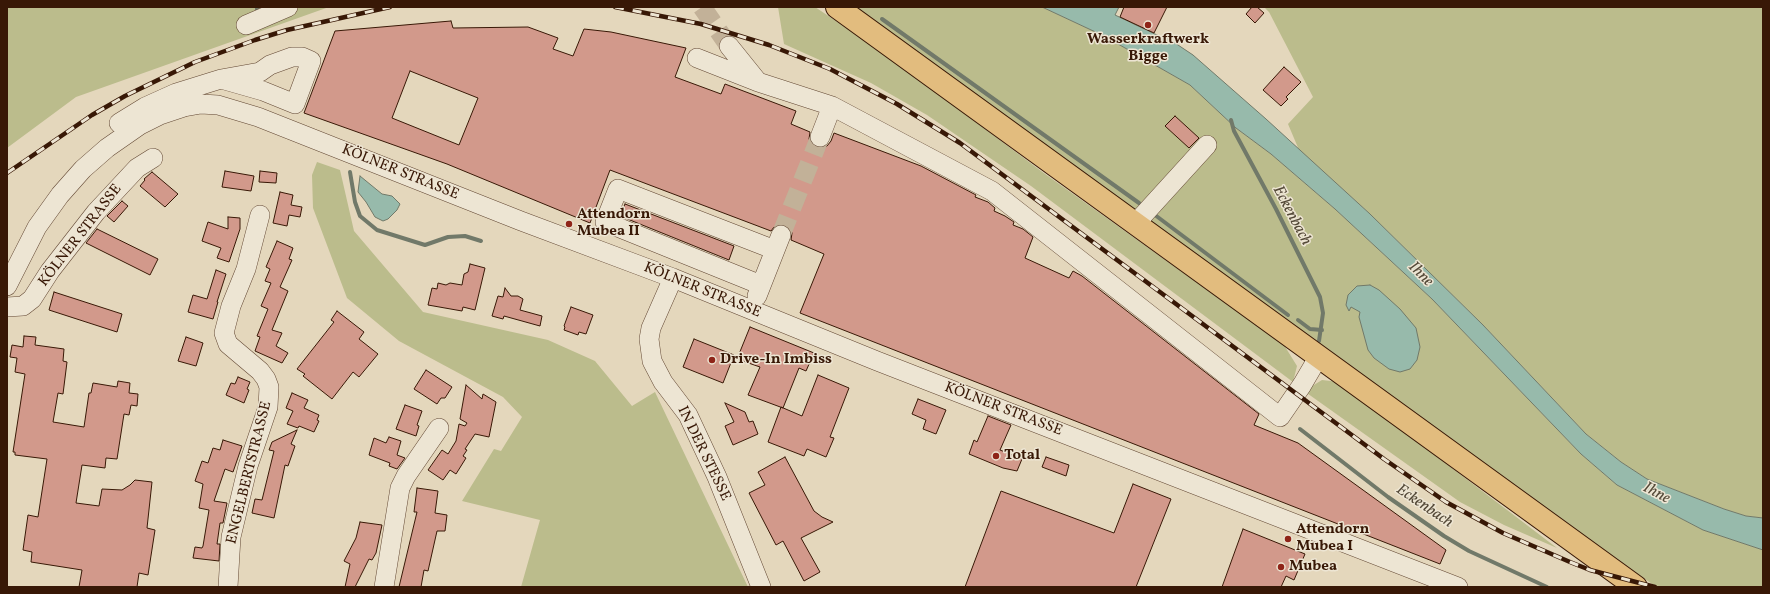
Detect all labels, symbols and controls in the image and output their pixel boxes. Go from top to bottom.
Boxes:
marker: Wasserkraftwerk Bigge [1143,20,1153,30]
place label: Wasserkraftwerk Bigge [1087,31,1209,66]
street label: KÖLNER STRASSE [339,141,461,205]
street label: KÖLNER STRASSE [35,181,127,291]
water label: Eckenbach [1267,183,1315,249]
place label: Attendorn Mubea II [577,206,650,241]
marker: Attendorn Mubea II [564,219,574,229]
water label: Ihne [1403,258,1437,292]
street label: KÖLNER STRASSE [641,259,763,323]
place label: Drive-In Imbiss [720,351,832,369]
marker: Drive-In Imbiss [707,355,717,365]
street label: KÖLNER STRASSE [941,379,1065,441]
street label: ENGELBERTSTRASSE [224,400,276,546]
street label: IN DER STESSE [672,404,734,504]
place label: Total [1004,447,1040,465]
marker: Total [991,451,1001,461]
water label: Ihne [1639,479,1673,509]
water label: Eckenbach [1392,481,1456,533]
place label: Attendorn Mubea I [1296,521,1369,556]
marker: Attendorn Mubea I [1283,534,1293,544]
place label: Mubea [1289,558,1337,576]
marker: Mubea [1276,562,1286,572]

